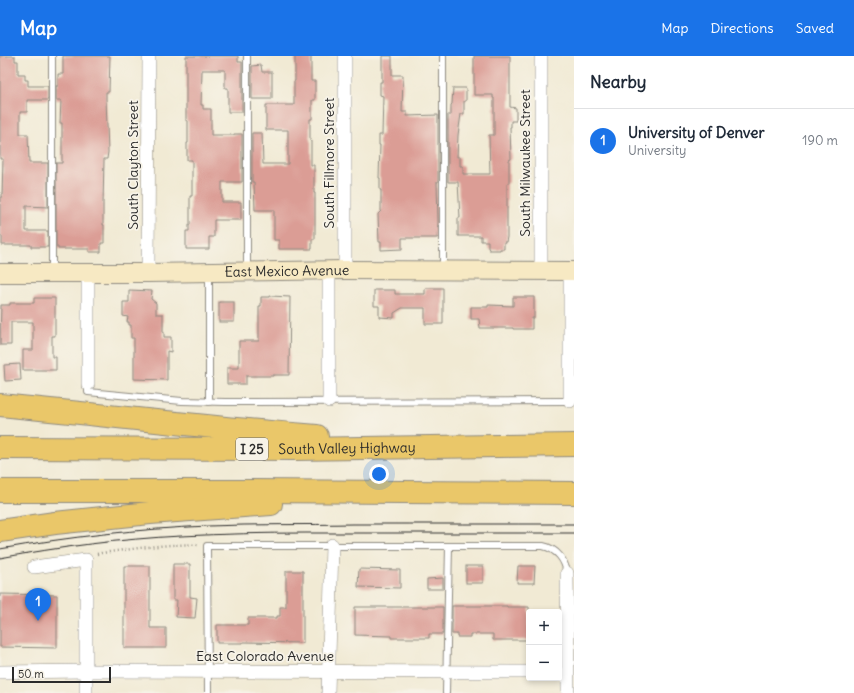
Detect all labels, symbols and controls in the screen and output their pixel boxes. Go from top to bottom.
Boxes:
text: Map [20,16,57,40]
text: Map [661,19,688,37]
text: Directions [710,19,774,37]
text: Saved [796,19,834,37]
text: Nearby [590,71,646,93]
street label: South Milwaukee Street [516,89,534,237]
street label: South Fillmore Street [320,97,338,228]
street label: South Clayton Street [124,100,142,230]
text: University of Denver [628,123,765,142]
text: 1 [600,132,606,149]
text: 190 m [802,132,838,149]
text: University [628,142,686,159]
street label: East Mexico Avenue [225,261,349,281]
road number: I 25 [236,438,268,460]
street label: South Valley Highway [278,438,416,458]
your location [369,464,389,484]
pin: 1 [25,588,51,621]
map controls [526,609,562,681]
button: + [526,609,562,645]
button: − [526,645,562,681]
street label: East Colorado Avenue [196,647,334,665]
scale bar [12,665,111,684]
text: 50 m [18,667,44,681]

